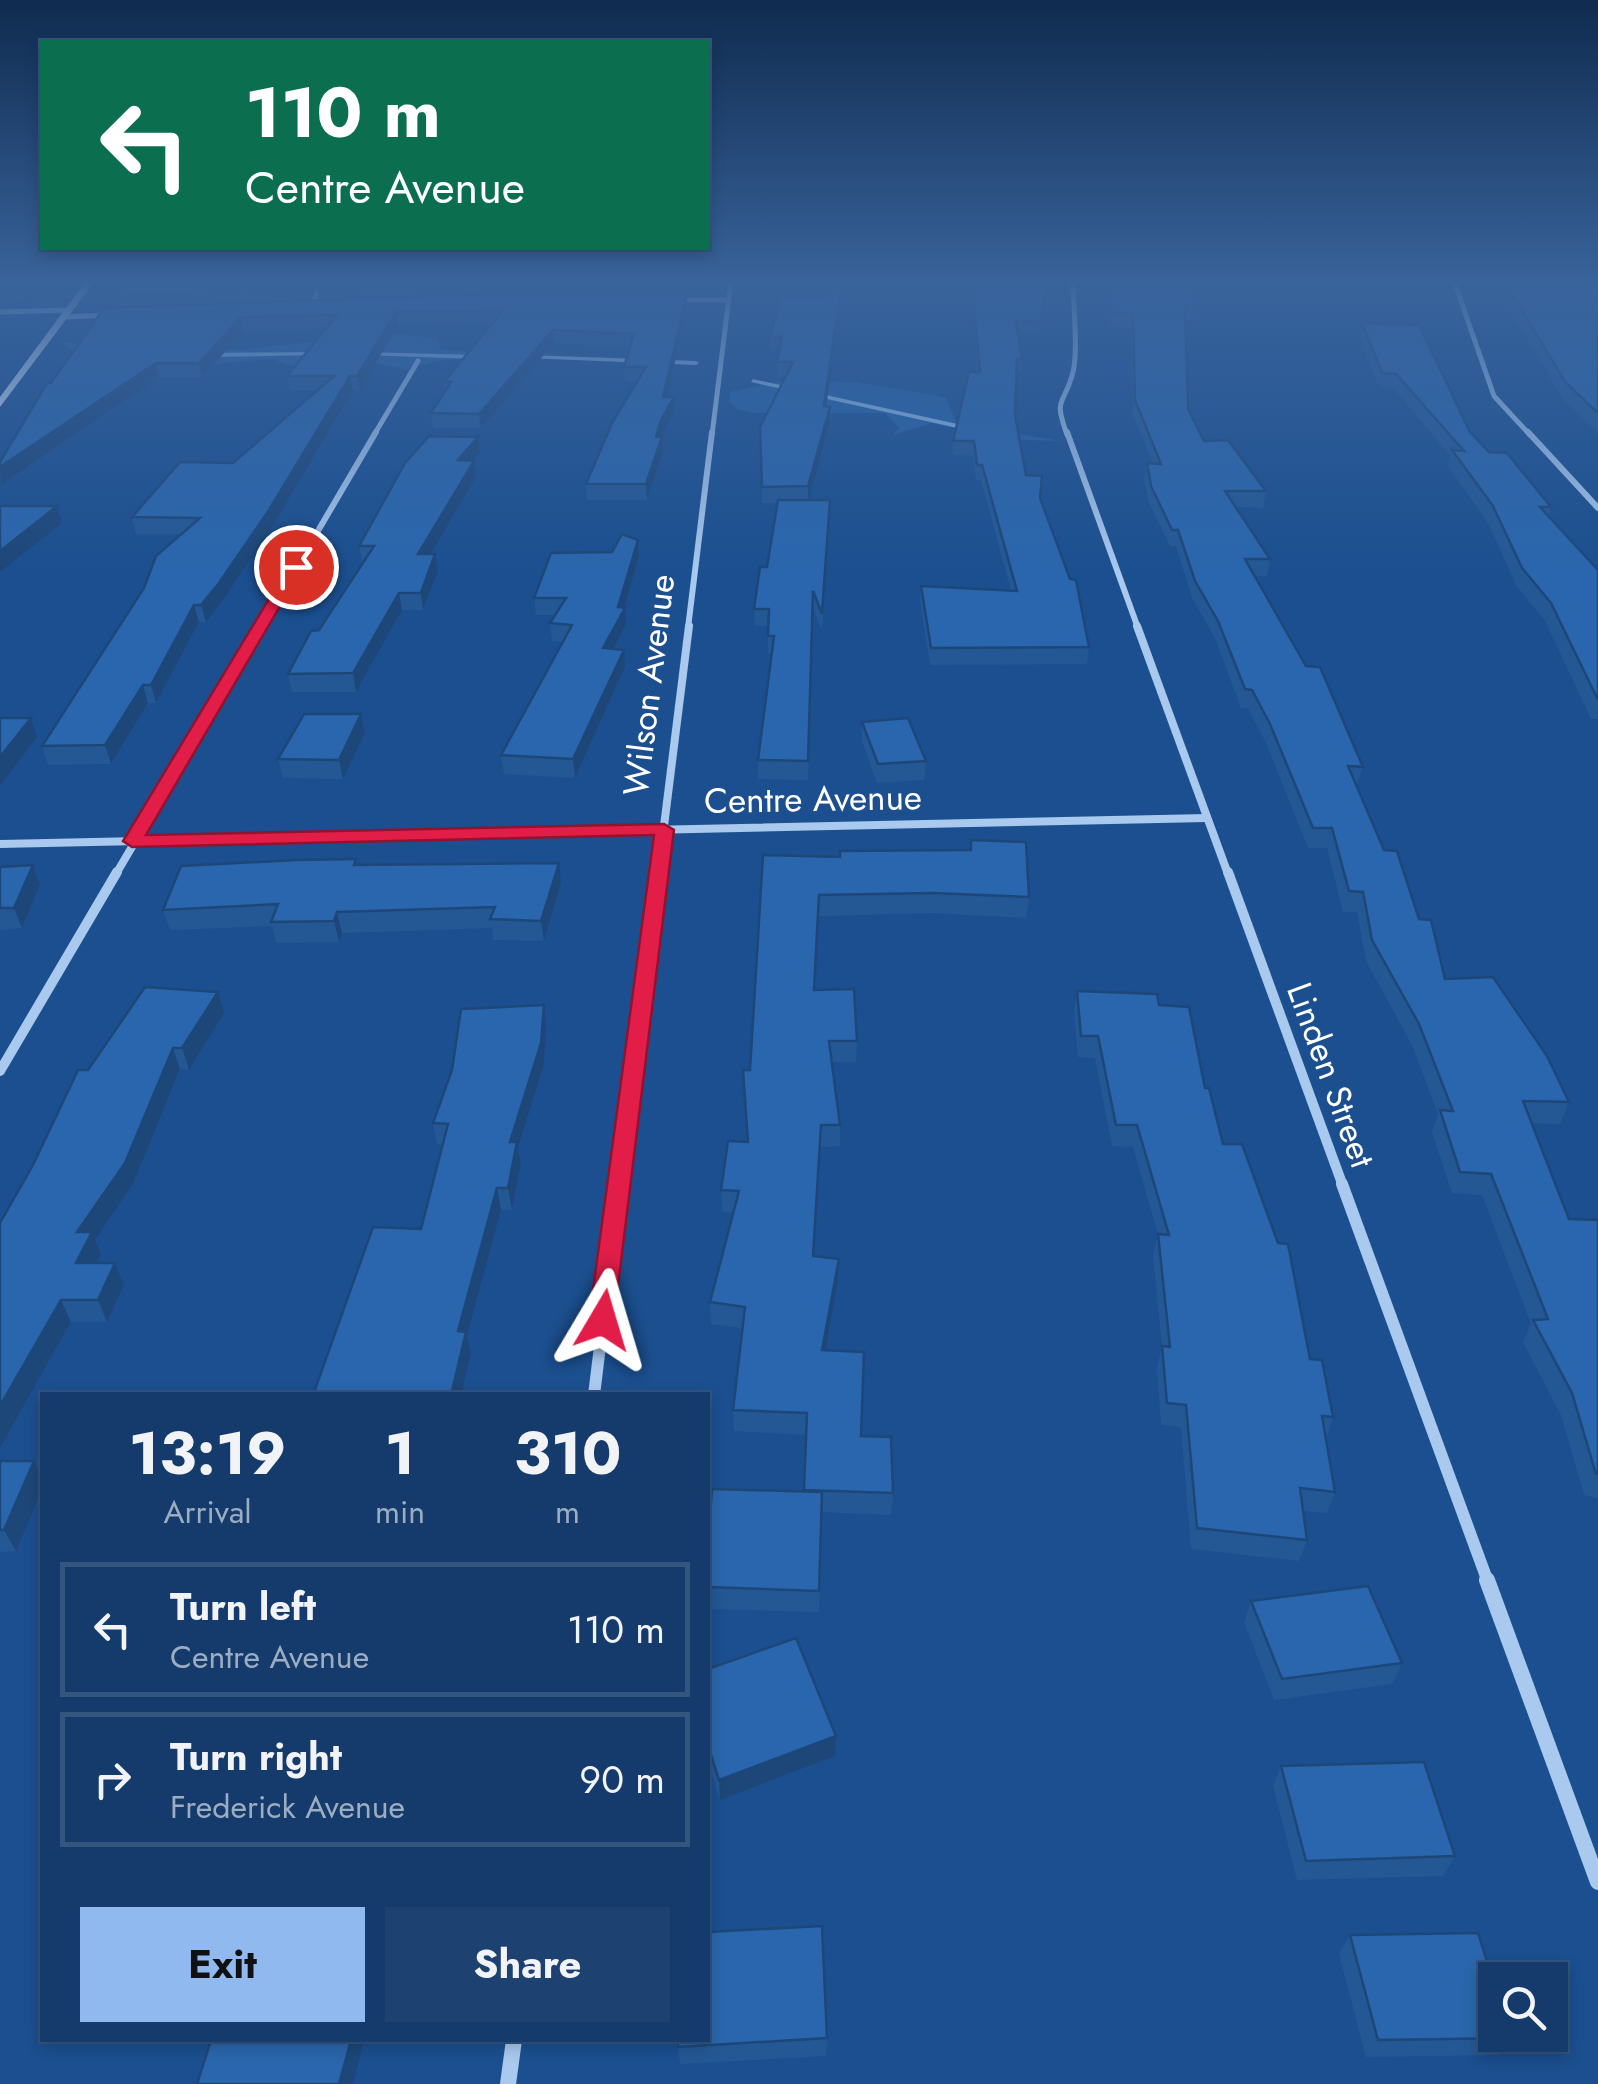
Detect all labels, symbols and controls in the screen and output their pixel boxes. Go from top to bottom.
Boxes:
text: 110 m [245,62,441,163]
icon: left [80,80,210,210]
text: Centre Avenue [245,155,525,220]
pin [254,525,339,610]
icon: arrive [269,540,324,595]
street label: Wilson Avenue [611,571,687,799]
street label: Centre Avenue [704,772,922,826]
street label: Linden Street [1274,975,1388,1175]
position arrow [551,1268,655,1372]
text: 13:19 [129,1410,286,1497]
text: 1 [385,1410,415,1497]
text: 310 [514,1410,621,1497]
text: Arrival [163,1489,252,1535]
text: min [375,1489,425,1535]
text: m [555,1489,580,1535]
text: Turn left [170,1579,316,1634]
icon: left [85,1602,140,1657]
text: 110 m [567,1602,665,1657]
text: Centre Avenue [170,1634,369,1680]
text: Turn right [170,1729,342,1784]
icon: right [85,1752,140,1807]
text: 90 m [579,1752,665,1807]
text: Frederick Avenue [170,1784,405,1830]
button: Exit [80,1907,365,2022]
button: Share [385,1907,670,2022]
map controls [1478,1962,1568,2052]
button: search [1478,1962,1568,2052]

